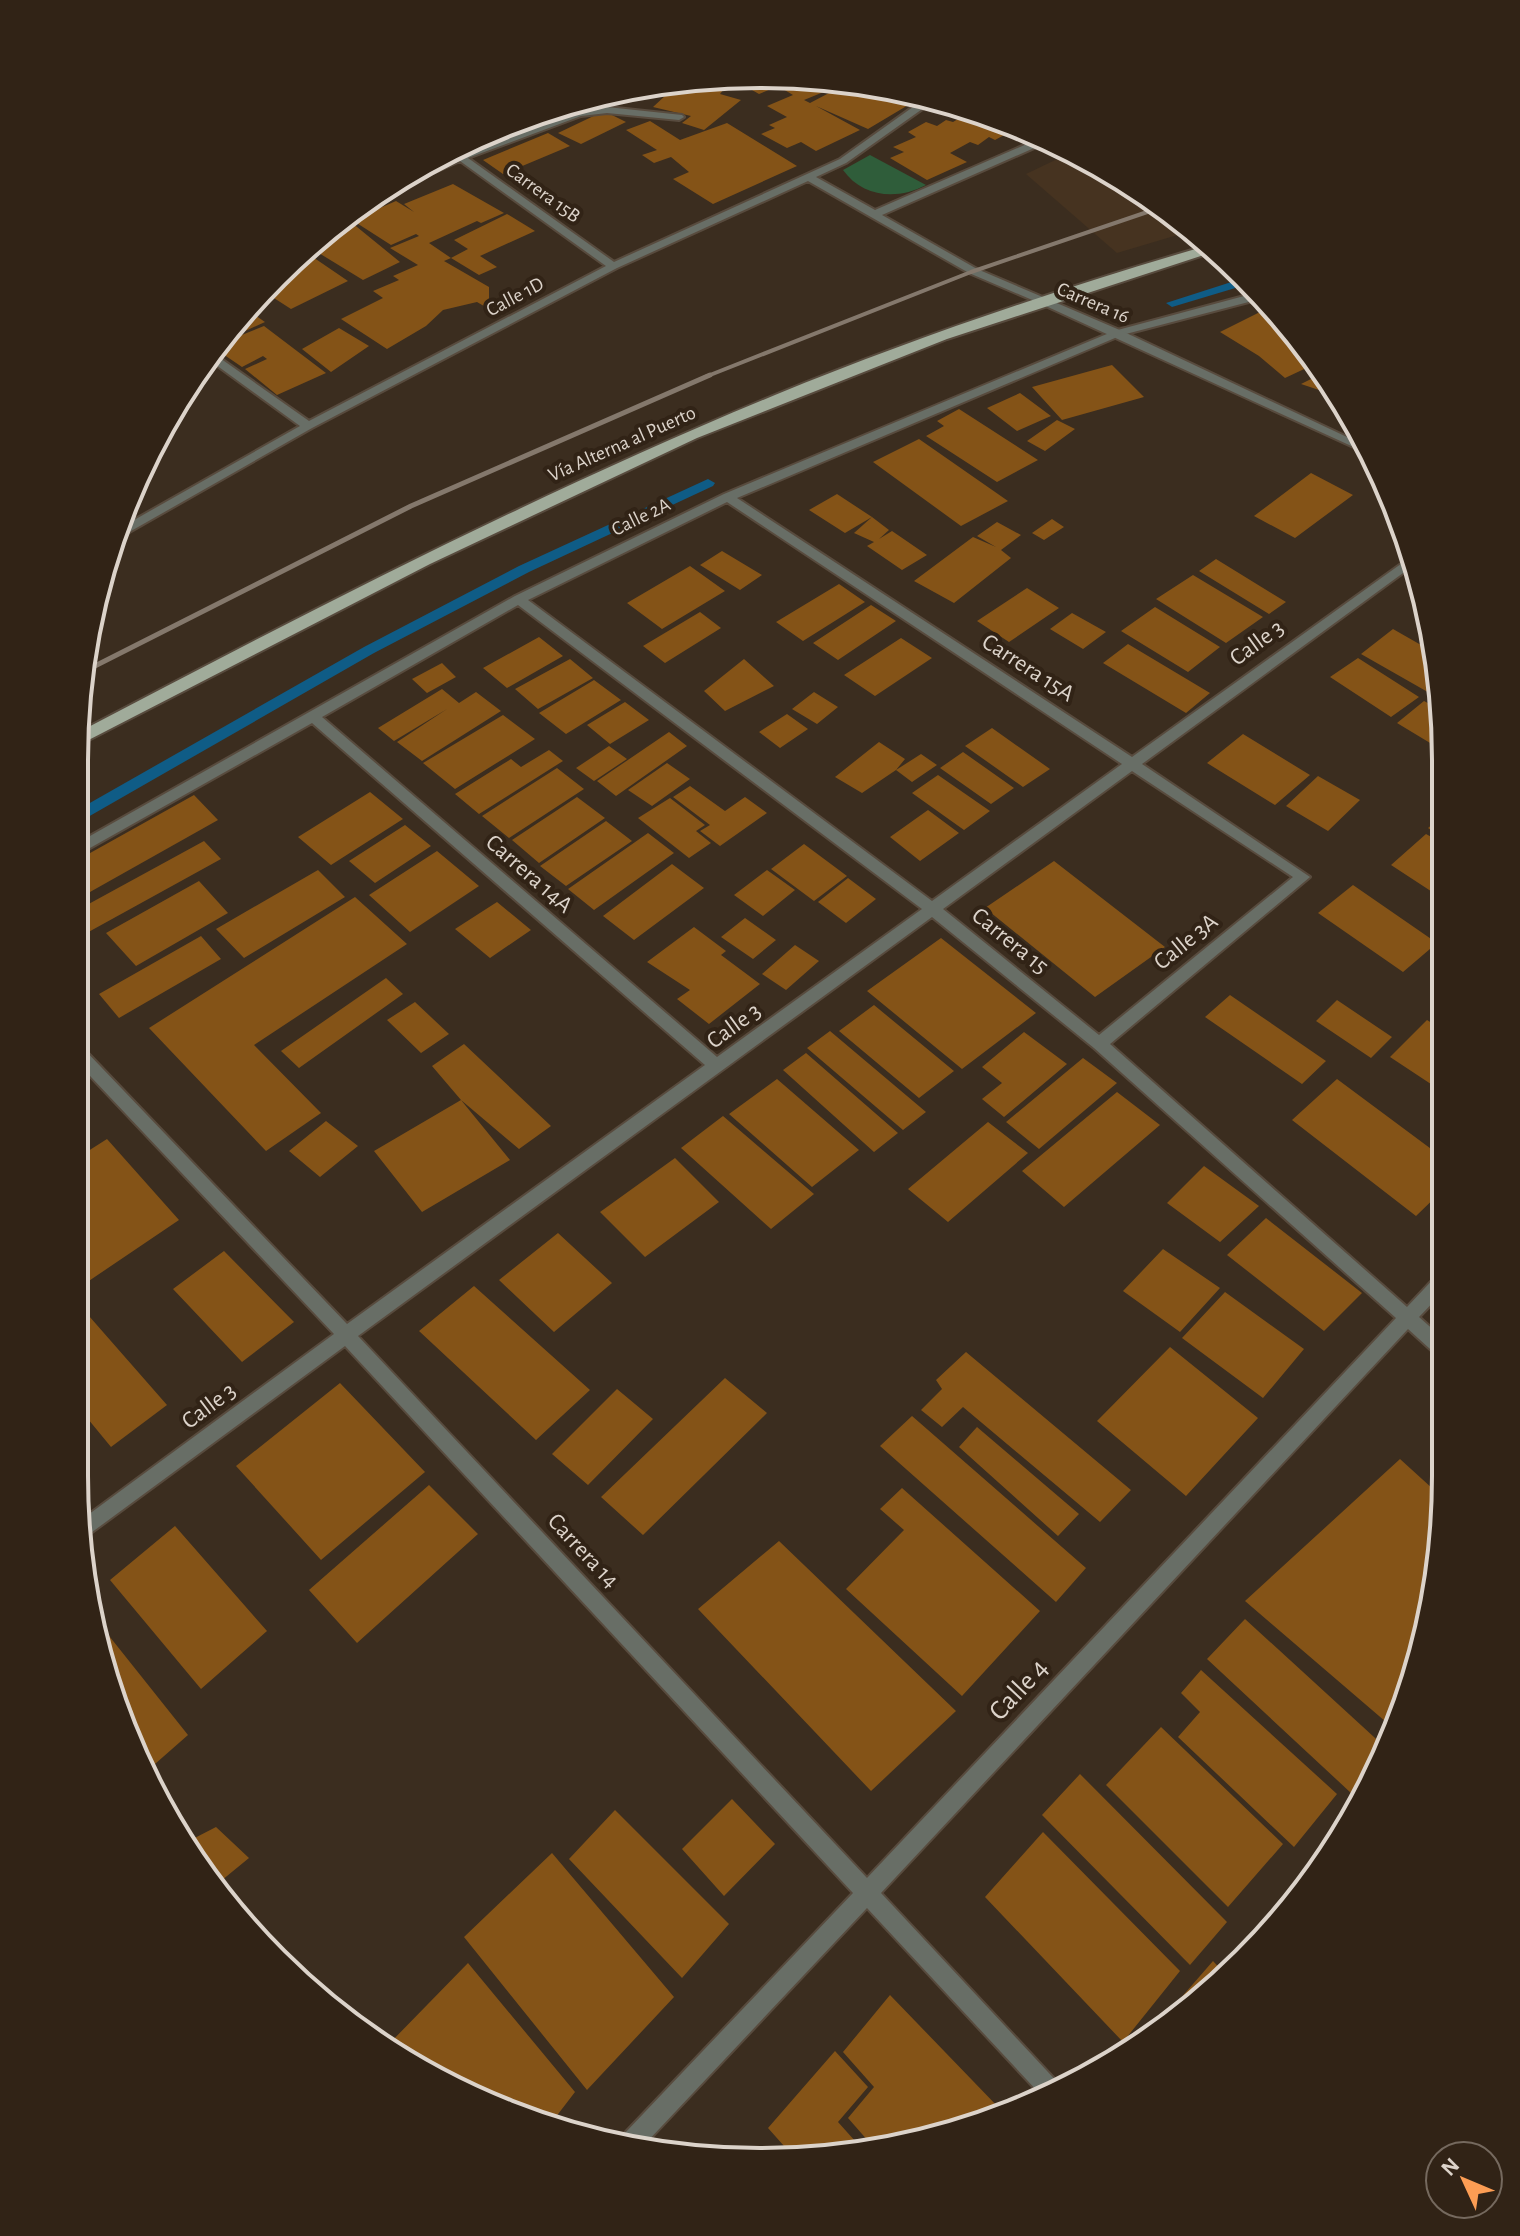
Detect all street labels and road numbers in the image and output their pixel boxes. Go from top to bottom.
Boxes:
street label: Carrera 15B [502,160,584,226]
street label: Calle 1D [483,274,547,320]
street label: Carrera 16 [1054,279,1132,327]
street label: Vía Alterna al Puerto [545,402,699,486]
street label: Calle 2A [608,494,674,540]
street label: Calle 3 [1226,616,1288,670]
street label: Carrera 15A [978,629,1079,707]
street label: Carrera 14A [481,830,577,918]
street label: Carrera 15 [967,903,1053,979]
street label: Calle 3A [1150,909,1222,975]
street label: Calle 3 [703,999,765,1053]
street label: Calle 3 [178,1378,240,1434]
street label: Carrera 14 [543,1509,623,1593]
street label: Calle 4 [984,1654,1054,1726]

